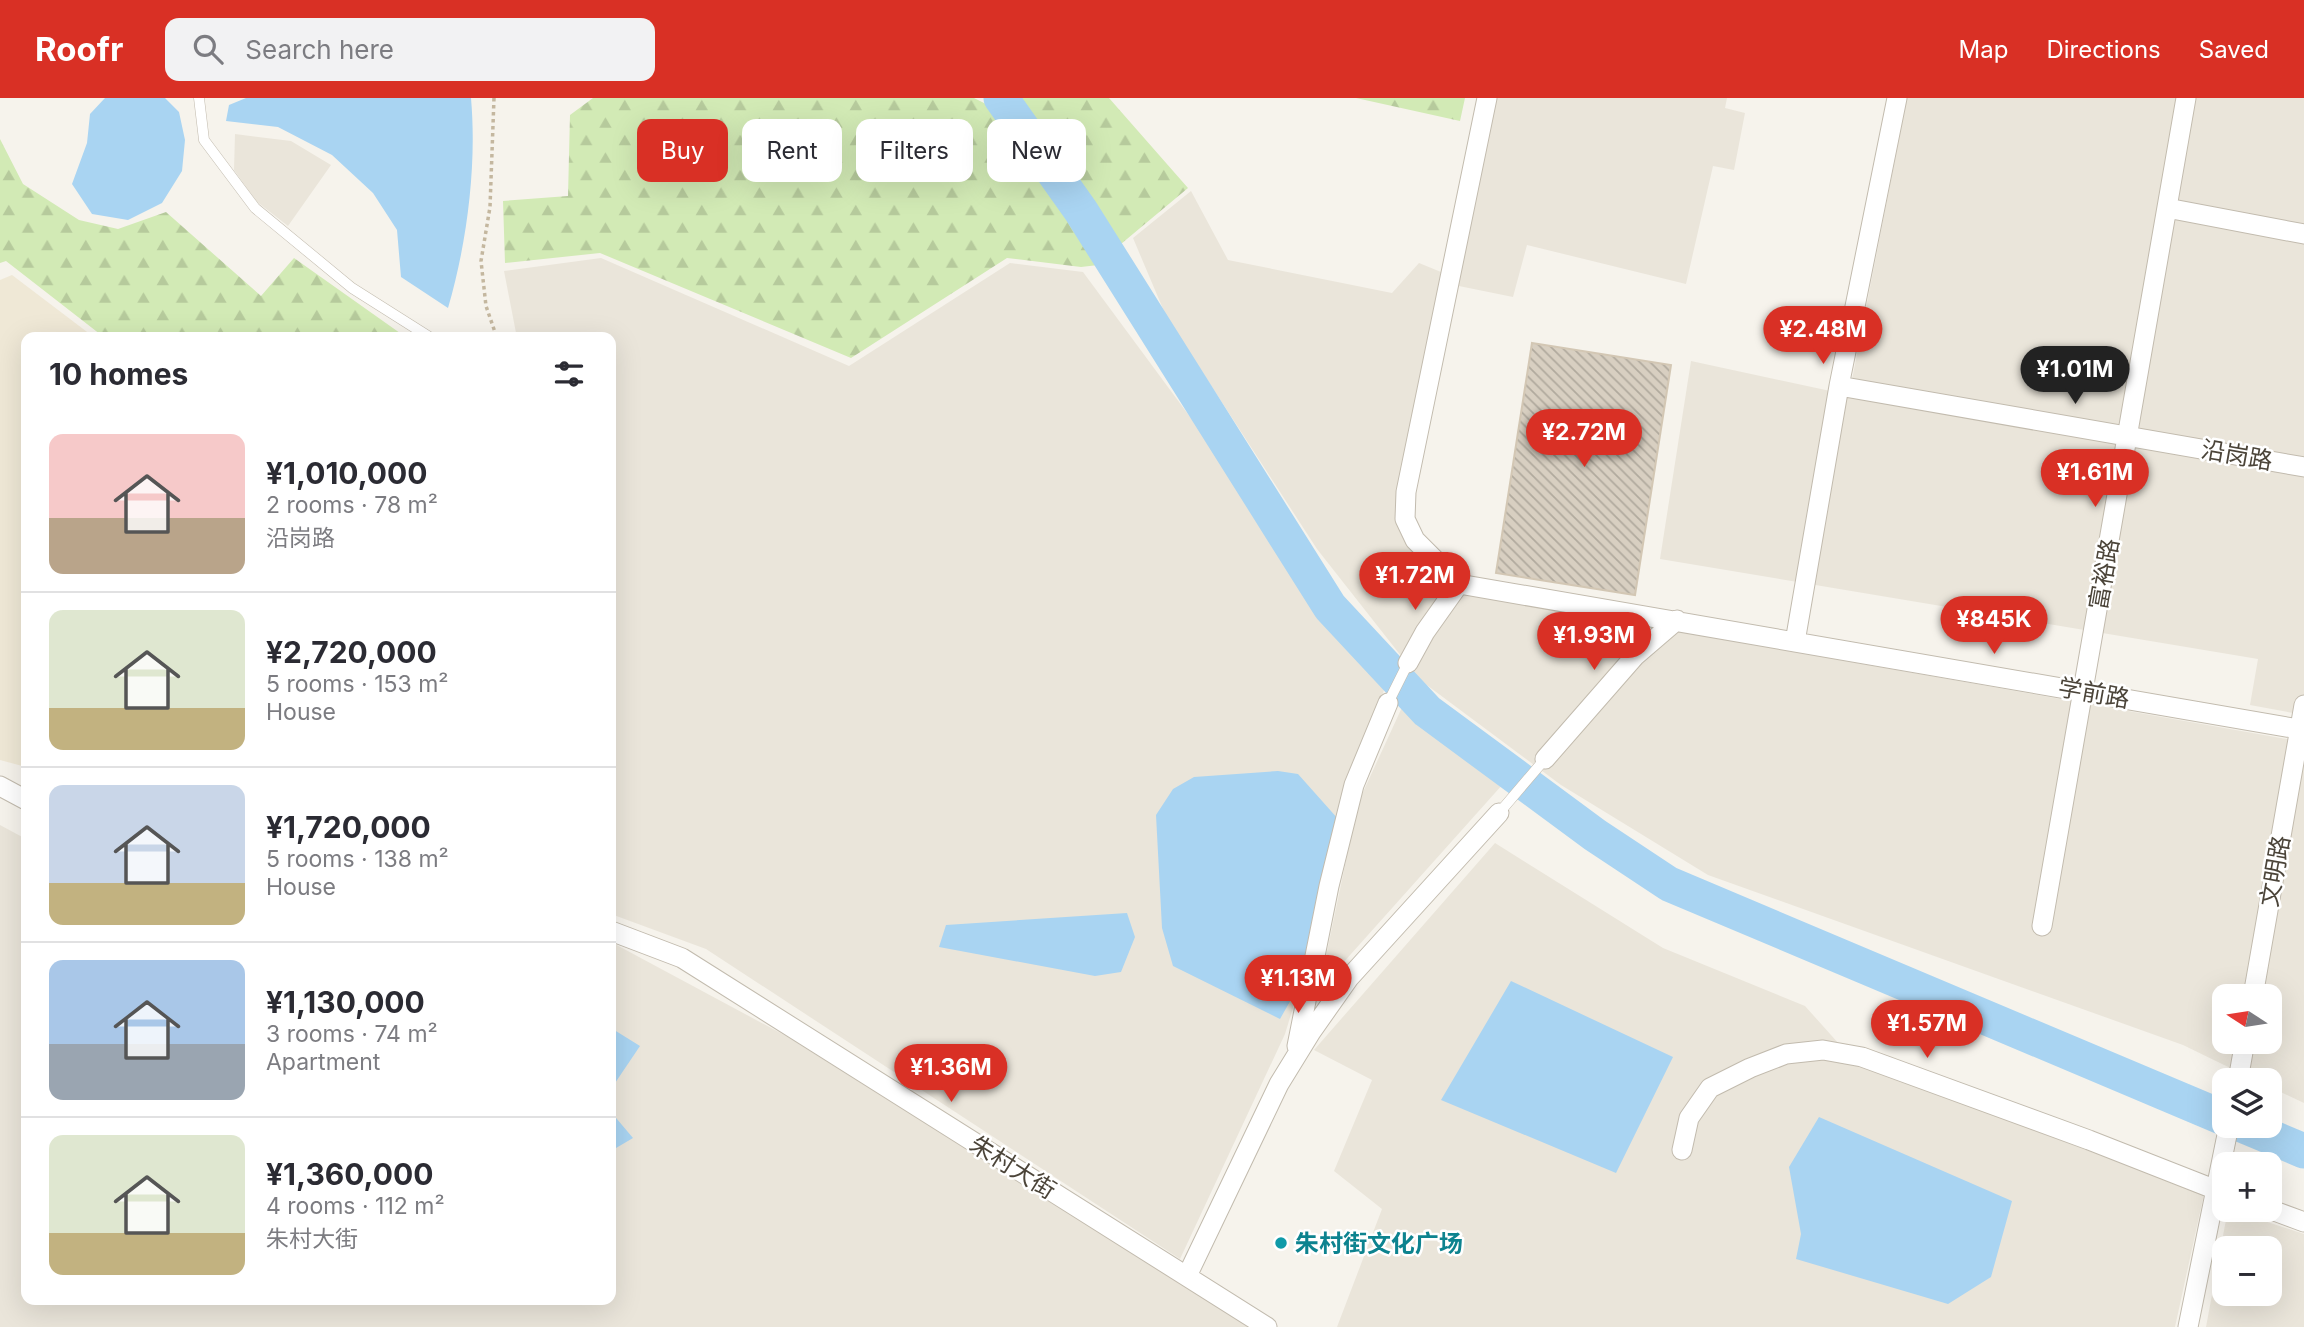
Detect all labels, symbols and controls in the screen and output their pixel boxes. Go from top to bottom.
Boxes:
search box [165,18,655,81]
text: Roofr [35,29,123,69]
icon: search [189,30,227,68]
text: Search here [245,34,394,65]
text: Map [1959,35,2008,64]
text: Directions [2046,35,2161,64]
text: Saved [2199,35,2269,64]
chip: Buy [637,119,728,182]
chip: Rent [742,119,842,182]
chip: Filters [856,119,973,182]
chip: New [987,119,1086,182]
pin: ¥2.48M [1766,306,1880,366]
text: ¥2.48M [1779,315,1867,343]
pin: ¥1.01M [2018,346,2132,406]
icon: filters [550,355,588,393]
text: ¥1.01M [2037,355,2113,383]
text: 10 homes [49,356,188,392]
pin: ¥2.72M [1527,410,1641,469]
text: ¥2.72M [1542,418,1626,446]
street label: 沿岗路 [2199,434,2275,476]
pin: ¥1.61M [2038,450,2152,509]
text: ¥1,010,000 [266,455,428,491]
text: ¥1.61M [2057,458,2133,486]
icon: home [105,462,189,546]
text: 2 rooms · 78 m² [266,491,438,519]
text: 沿岗路 [266,524,335,552]
street label: 富裕路 [2083,536,2125,612]
pin: ¥1.72M [1358,552,1472,612]
text: ¥1.72M [1375,561,1455,589]
pin: ¥845K [1945,596,2043,656]
text: ¥845K [1957,605,2031,633]
pin: ¥1.93M [1537,612,1651,672]
text: ¥1.93M [1553,621,1635,649]
text: ¥2,720,000 [266,634,437,670]
icon: home [105,638,189,722]
text: 5 rooms · 153 m² [266,670,448,698]
street label: 学前路 [2056,672,2132,714]
text: House [266,698,336,726]
text: ¥1,720,000 [266,809,431,845]
icon: home [105,813,189,897]
street label: 文明路 [2254,833,2296,909]
text: 5 rooms · 138 m² [266,845,449,873]
text: House [266,873,336,901]
pin: ¥1.13M [1241,956,1355,1015]
text: ¥1.13M [1261,964,1335,992]
text: ¥1,130,000 [266,984,425,1020]
north arrow [2212,984,2282,1054]
map controls [2212,984,2282,1306]
icon: home [105,988,189,1072]
pin: ¥1.57M [1870,1000,1984,1060]
text: ¥1.57M [1887,1009,1967,1037]
text: 3 rooms · 74 m² [266,1020,438,1048]
pin: ¥1.36M [894,1044,1008,1104]
text: Apartment [266,1048,380,1076]
text: ¥1.36M [910,1053,992,1081]
button: layers [2212,1068,2282,1138]
street label: 朱村大街 [965,1129,1061,1205]
button: + [2212,1152,2282,1222]
text: ¥1,360,000 [266,1156,433,1192]
icon: home [105,1163,189,1247]
text: 4 rooms · 112 m² [266,1192,445,1220]
text: 朱村大街 [266,1225,358,1253]
place label: 朱村街文化广场 [1295,1229,1463,1258]
marker: 朱村街文化广场 [1273,1235,1289,1251]
button: − [2212,1236,2282,1306]

